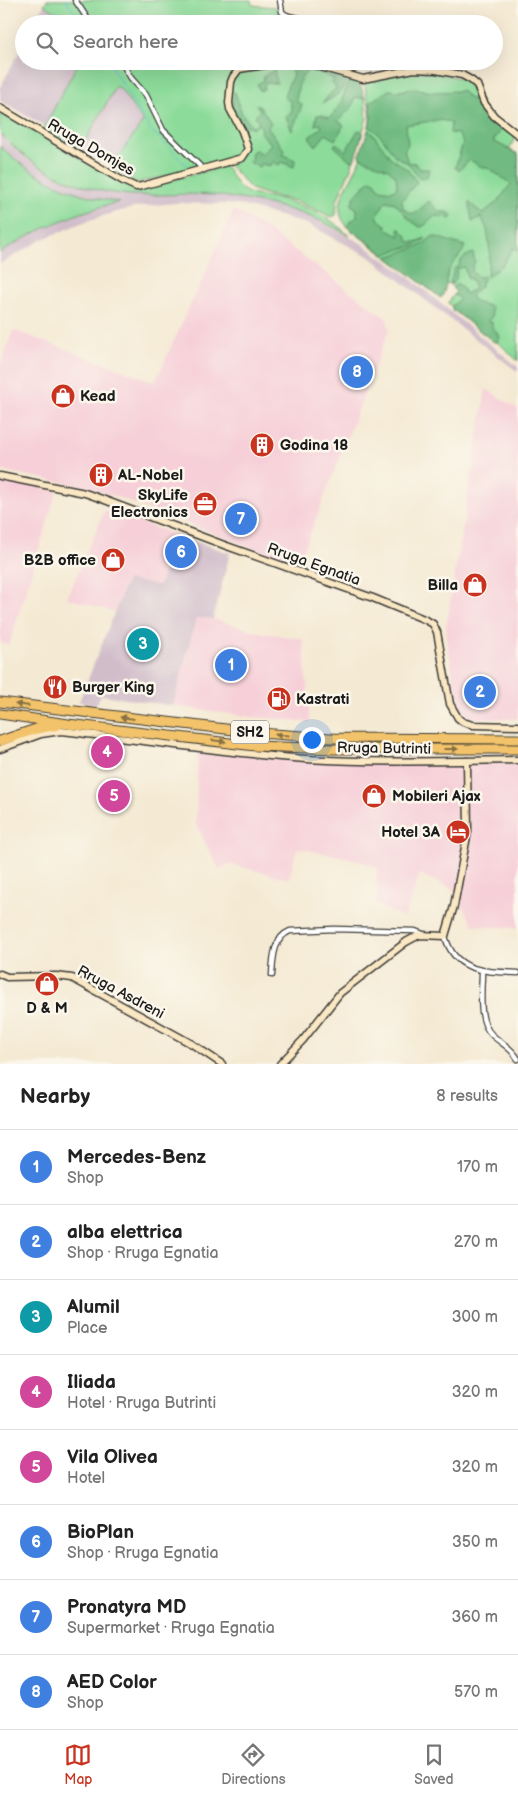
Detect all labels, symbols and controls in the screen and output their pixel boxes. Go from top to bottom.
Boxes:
search box [15,15,503,70]
icon: search [33,29,61,57]
text: Search here [73,31,178,54]
street label: Rruga Domjes [44,115,138,180]
pin: 8 [341,353,373,391]
shop icon: Kead [50,383,76,409]
place label: Kead [80,387,116,406]
building icon: Godina 18 [249,432,275,458]
place label: Godina 18 [280,436,348,455]
building icon: AL-Nobel [88,462,114,488]
place label: AL-Nobel [117,466,183,485]
place label: SkyLife Electronics [111,486,188,522]
office icon: SkyLife Electronics [192,491,218,517]
pin: 7 [225,500,257,538]
pin: 6 [165,533,197,571]
street label: Rruga Egnatia [265,539,363,590]
shop icon: B2B office [100,547,126,573]
place label: B2B office [24,551,96,570]
shop icon: Billa [462,572,488,598]
place label: Billa [428,576,458,595]
pin: 3 [127,625,159,663]
pin: 1 [215,646,247,684]
pin: 2 [464,673,496,711]
restaurant icon: Burger King [42,674,68,700]
place label: Burger King [72,678,154,697]
fuel station icon: Kastrati [266,686,292,712]
place label: Kastrati [296,690,350,709]
one-way arrow [14,701,30,709]
one-way arrow [119,714,135,722]
road number: SH2 [231,720,269,744]
your location [299,727,325,753]
one-way arrow [274,730,290,738]
pin: 4 [91,733,123,771]
one-way arrow [211,737,227,745]
street label: Rruga Butrinti [337,738,431,759]
one-way arrow [443,745,459,753]
pin: 5 [98,777,130,815]
shop icon: Mobileri Ajax [361,783,387,809]
place label: Mobileri Ajax [392,787,481,806]
hotel icon: Hotel 3A [445,819,471,845]
place label: Hotel 3A [381,823,441,842]
street label: Rruga Asdreni [74,961,168,1023]
shop icon: D & M [34,971,60,997]
place label: D & M [26,999,68,1018]
text: Nearby [20,1084,90,1109]
text: 8 results [436,1087,498,1106]
text: Mercedes-Benz [67,1146,206,1169]
text: 1 [33,1158,39,1177]
text: 170 m [457,1158,498,1177]
text: Shop [67,1169,104,1188]
text: alba elettrica [67,1221,183,1244]
text: 2 [31,1233,41,1252]
text: 270 m [454,1233,498,1252]
text: Shop · Rruga Egnatia [67,1244,219,1263]
text: Alumil [67,1296,120,1319]
text: 3 [31,1308,41,1327]
text: 300 m [452,1308,498,1327]
text: Place [67,1319,108,1338]
text: Iliada [67,1371,116,1394]
text: 4 [31,1383,41,1402]
text: 320 m [452,1383,498,1402]
text: Hotel · Rruga Butrinti [67,1394,216,1413]
text: Vila Olivea [67,1446,158,1469]
text: 5 [31,1458,41,1477]
text: 320 m [452,1458,498,1477]
text: Hotel [67,1469,105,1488]
text: BioPlan [67,1521,134,1544]
text: 6 [31,1533,41,1552]
text: 350 m [452,1533,498,1552]
text: Shop · Rruga Egnatia [67,1544,219,1563]
text: Pronatyra MD [67,1596,186,1619]
text: 7 [32,1608,40,1627]
text: 360 m [451,1608,498,1627]
text: Supermarket · Rruga Egnatia [67,1619,275,1638]
text: AED Color [67,1671,157,1694]
text: 8 [31,1683,41,1702]
text: 570 m [454,1683,498,1702]
text: Shop [67,1694,104,1713]
tab: Map [64,1741,93,1788]
tab: Directions [221,1741,286,1788]
tab: Saved [414,1741,454,1788]

